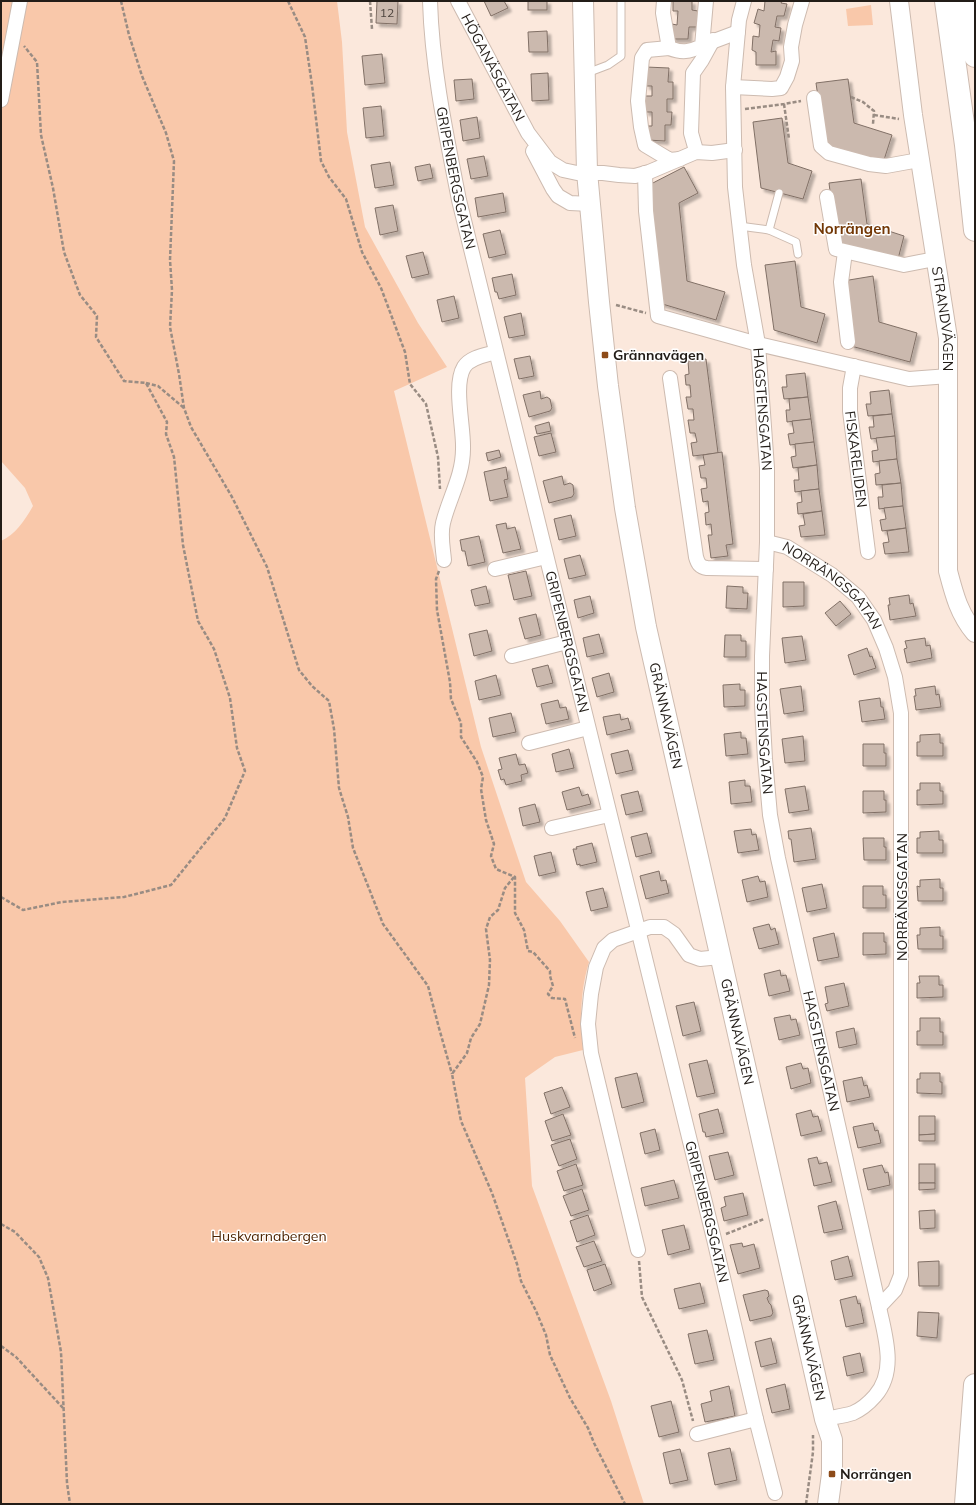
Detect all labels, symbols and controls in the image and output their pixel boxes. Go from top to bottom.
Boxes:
house number: 12 [380,5,394,20]
street label: HÖGANÄSGATAN [457,10,529,124]
street label: GRIPENBERGSGATAN [432,105,480,251]
district label: Norrängen [814,219,890,238]
street label: STRANDVÄGEN [928,265,958,371]
place label: Grännavägen [613,346,704,364]
street label: HAGSTENSGATAN [749,347,776,471]
marker: Grännavägen [600,350,610,360]
street label: FISKARELIDEN [841,410,871,509]
street label: NORRÄNGSGATAN [779,537,886,632]
street label: GRIPENBERGSGATAN [541,569,593,714]
street label: GRÄNNAVÄGEN [645,661,687,771]
street label: HAGSTENSGATAN [753,671,777,795]
street label: NORRÄNGSGATAN [893,833,911,961]
street label: GRÄNNAVÄGEN [717,977,758,1087]
street label: HAGSTENSGATAN [799,989,844,1113]
street label: GRIPENBERGSGATAN [681,1139,733,1284]
park label: Huskvarnabergen [211,1227,327,1245]
street label: GRÄNNAVÄGEN [788,1293,830,1403]
place label: Norrängen [840,1465,912,1483]
marker: Norrängen [827,1469,837,1479]

